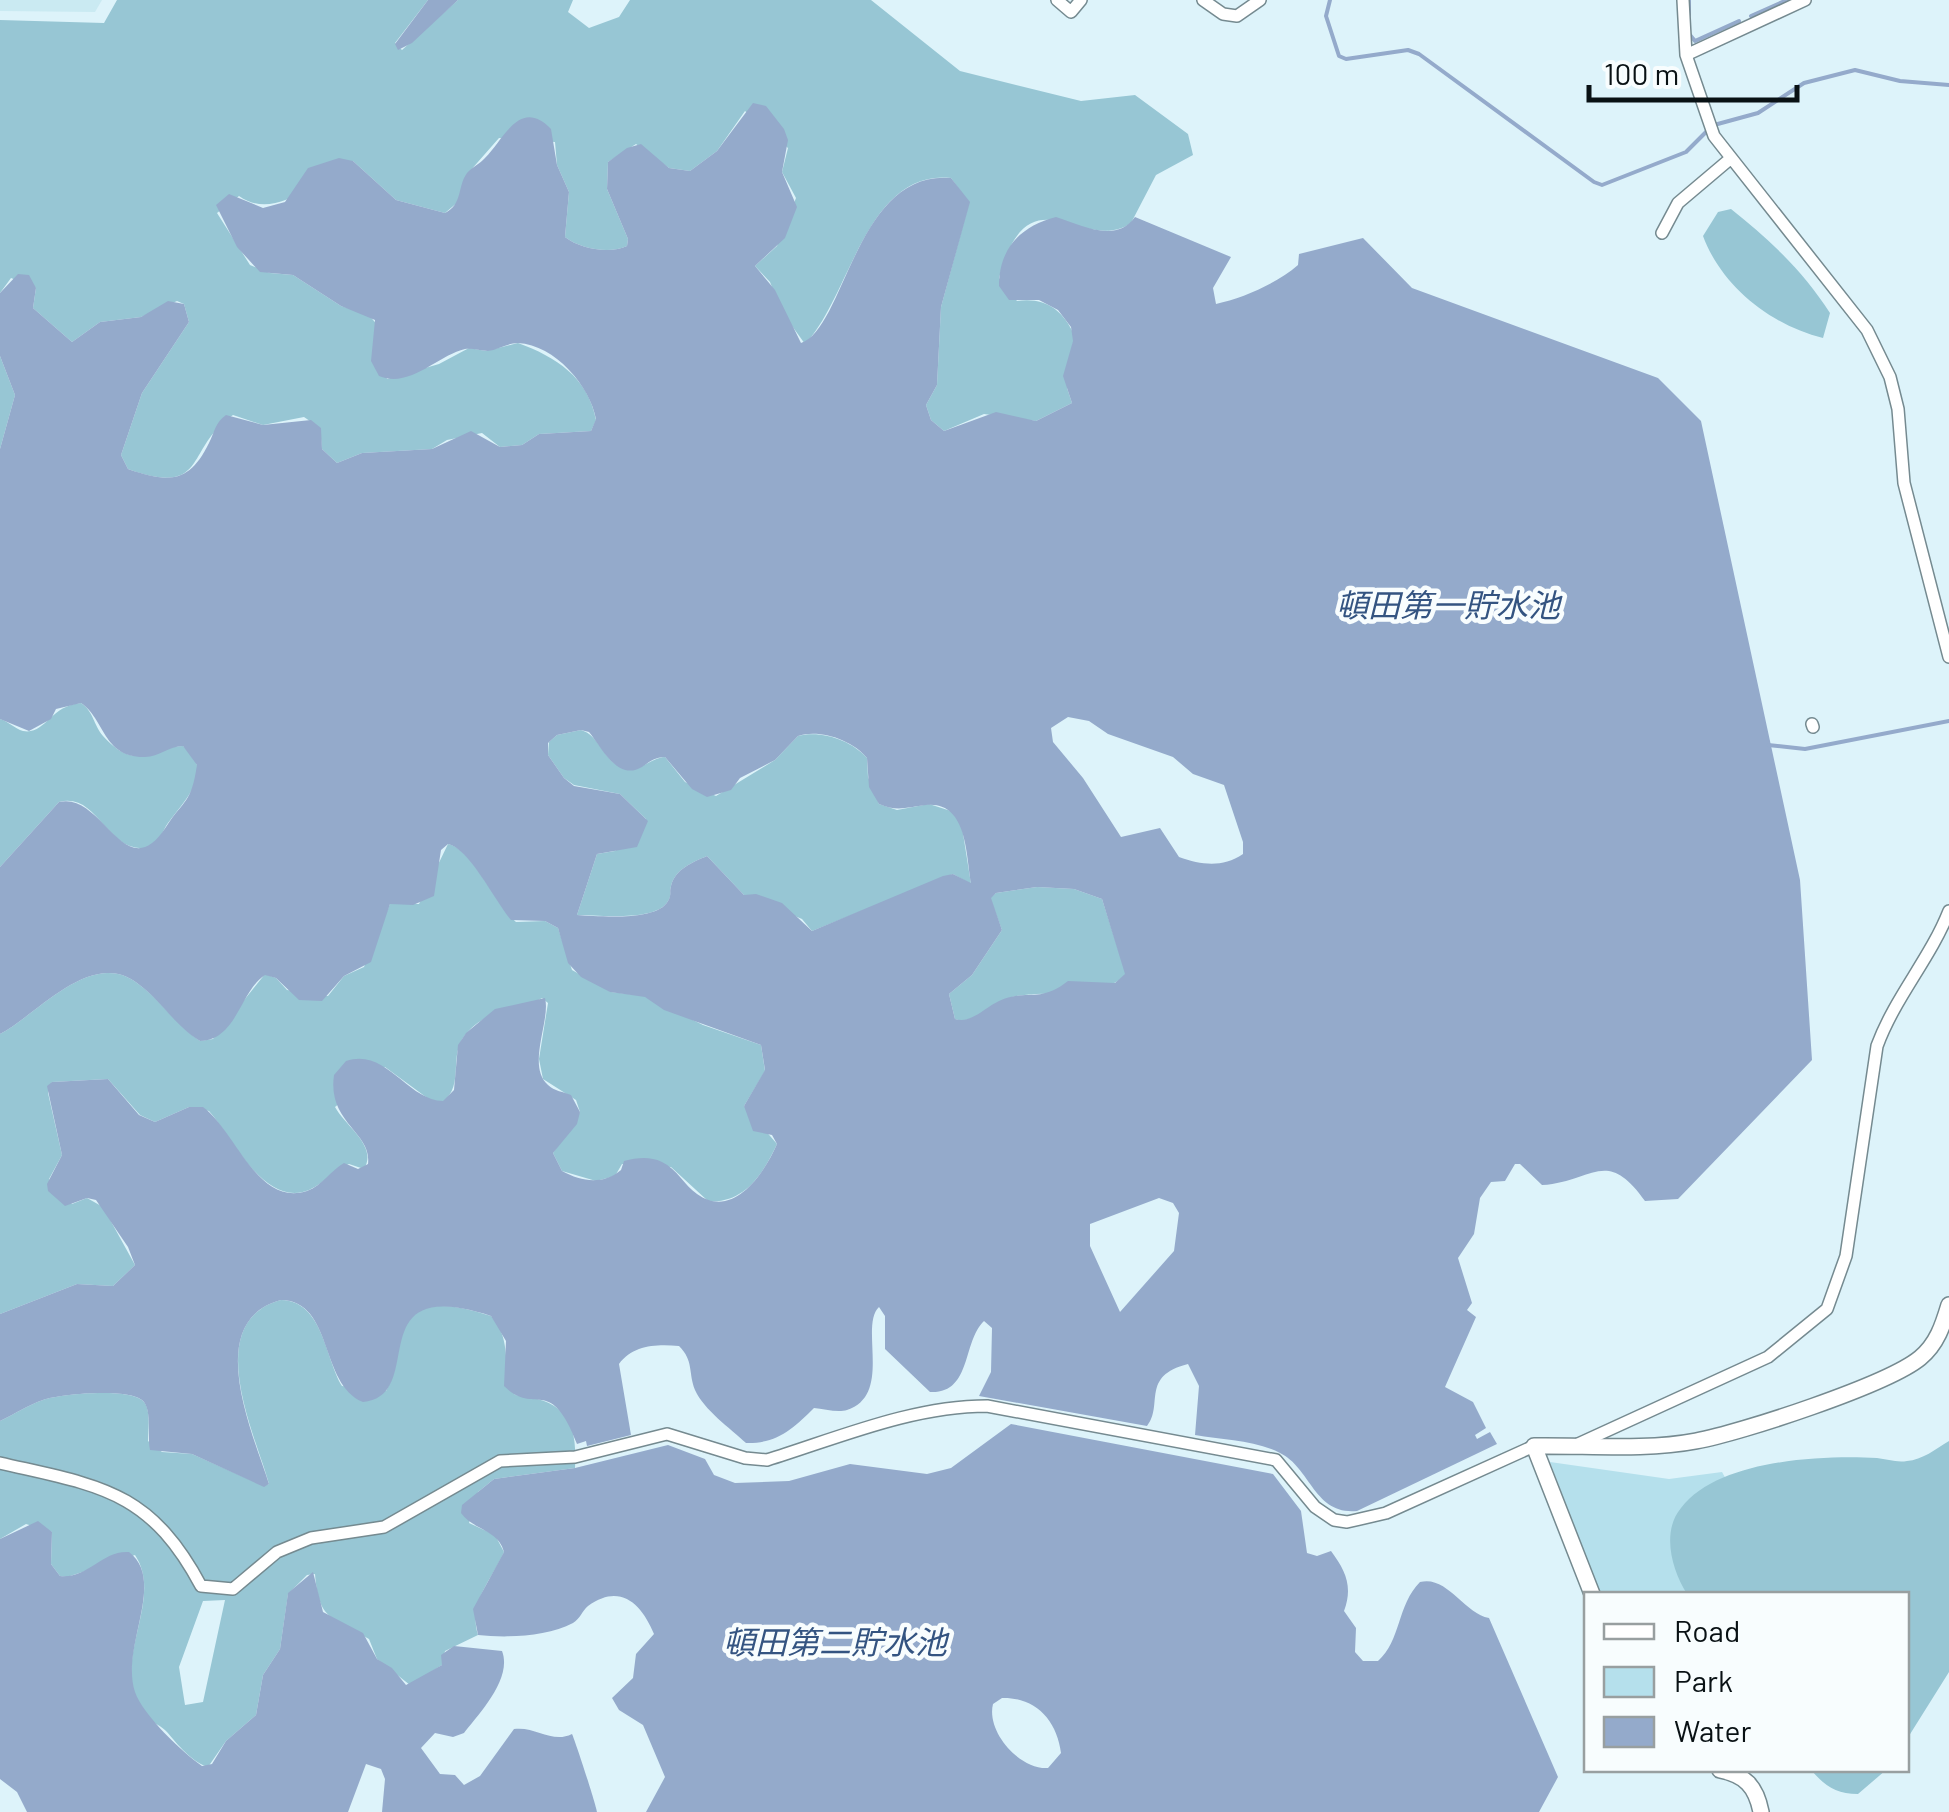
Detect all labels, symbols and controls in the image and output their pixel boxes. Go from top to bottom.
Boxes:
scale bar [1589,40,1796,102]
text: 100 m [1604,55,1679,91]
water label: 頓田第一貯水池 [1336,585,1563,623]
legend [1584,1592,1909,1772]
text: Road [1674,1612,1740,1648]
water label: 頓田第二貯水池 [723,1622,950,1660]
text: Park [1674,1662,1733,1698]
text: Water [1674,1712,1752,1748]

